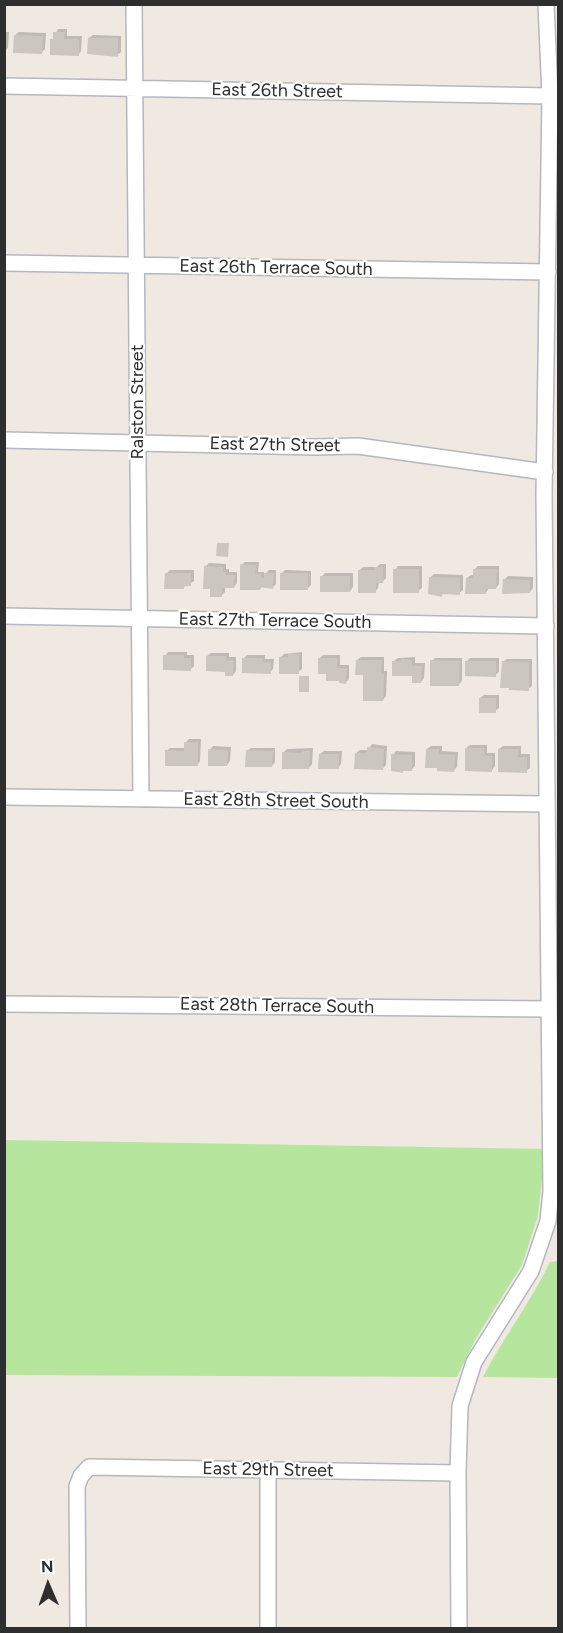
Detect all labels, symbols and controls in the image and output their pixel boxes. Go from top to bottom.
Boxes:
street label: East 26th Street [211,79,343,103]
street label: East 26th Terrace South [179,256,373,280]
street label: Ralston Street [127,345,149,459]
street label: East 27th Street [209,433,341,457]
street label: East 27th Terrace South [178,609,372,633]
street label: East 28th Street South [183,789,369,813]
street label: East 28th Terrace South [180,994,374,1018]
street label: East 29th Street [202,1458,334,1482]
north arrow [18,1555,78,1615]
text: N [41,1557,54,1576]

